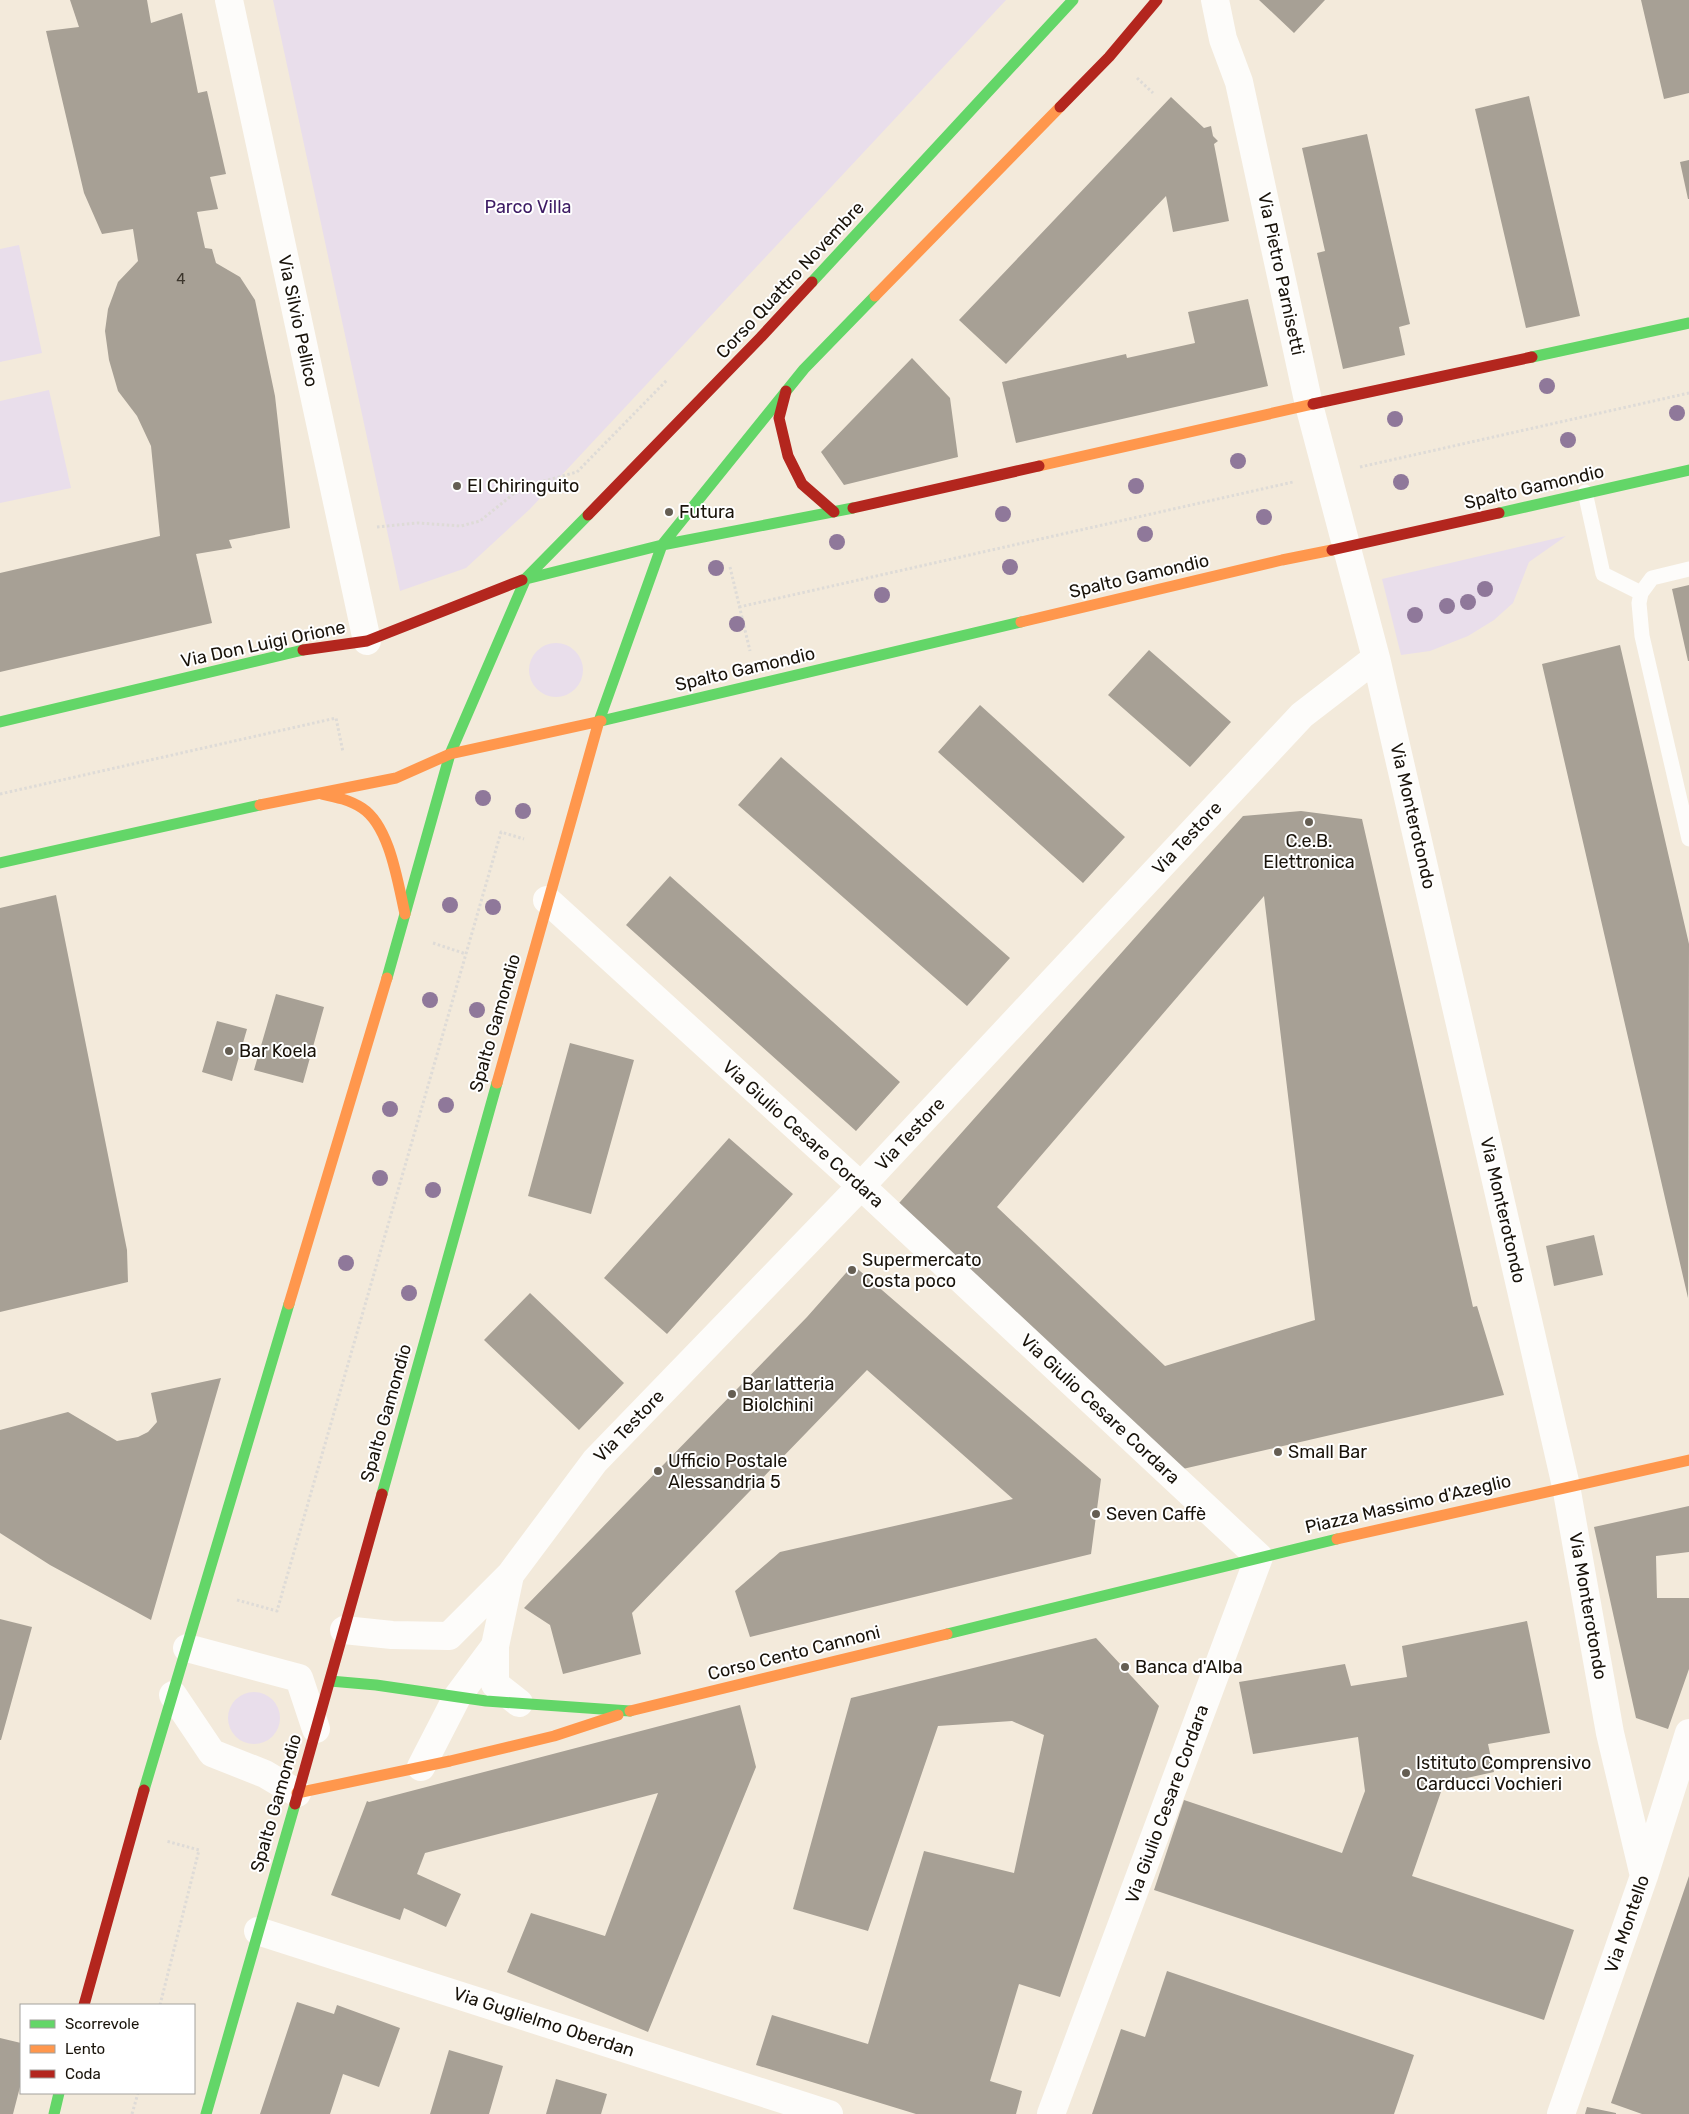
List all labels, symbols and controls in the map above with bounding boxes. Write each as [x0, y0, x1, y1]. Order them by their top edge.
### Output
street label: Via Pietro Parnisetti [1253, 191, 1309, 357]
park label: Parco Villa [485, 196, 571, 218]
street label: Corso Quattro Novembre [711, 197, 869, 363]
street label: Via Silvio Pellico [273, 253, 323, 389]
house number: 4 [176, 270, 186, 288]
street label: Spalto Gamondio [1462, 460, 1606, 514]
place label: El Chiringuito [467, 475, 579, 497]
marker: El Chiringuito [451, 480, 463, 492]
place label: Futura [679, 501, 735, 523]
marker: Futura [663, 506, 675, 518]
street label: Spalto Gamondio [1067, 549, 1211, 603]
street label: Via Don Luigi Orione [179, 616, 347, 672]
street label: Spalto Gamondio [673, 642, 817, 696]
street label: Via Monterotondo [1386, 741, 1440, 891]
street label: Via Testore [1148, 797, 1226, 879]
marker: C.e.B. Elettronica [1303, 816, 1315, 828]
place label: C.e.B. Elettronica [1263, 830, 1355, 873]
street label: Spalto Gamondio [465, 951, 525, 1095]
place label: Bar Koela [239, 1040, 317, 1062]
marker: Bar Koela [223, 1045, 235, 1057]
street label: Via Giulio Cesare Cordara [718, 1056, 888, 1212]
street label: Via Testore [871, 1093, 949, 1175]
street label: Via Monterotondo [1476, 1135, 1530, 1285]
place label: Supermercato Costa poco [862, 1249, 982, 1292]
marker: Supermercato Costa poco [846, 1264, 858, 1276]
street label: Via Giulio Cesare Cordara [1016, 1329, 1184, 1489]
street label: Spalto Gamondio [356, 1341, 416, 1485]
place label: Bar latteria Biolchini [742, 1373, 834, 1416]
street label: Via Testore [589, 1385, 669, 1467]
marker: Bar latteria Biolchini [726, 1388, 738, 1400]
place label: Small Bar [1288, 1441, 1367, 1463]
marker: Small Bar [1272, 1446, 1284, 1458]
place label: Ufficio Postale Alessandria 5 [668, 1450, 787, 1493]
marker: Ufficio Postale Alessandria 5 [652, 1465, 664, 1477]
street label: Piazza Massimo d'Azeglio [1303, 1470, 1513, 1538]
place label: Seven Caffè [1106, 1503, 1206, 1525]
marker: Seven Caffè [1090, 1508, 1102, 1520]
street label: Via Monterotondo [1564, 1531, 1612, 1681]
street label: Corso Cento Cannoni [705, 1621, 883, 1685]
place label: Banca d'Alba [1135, 1656, 1243, 1678]
marker: Banca d'Alba [1119, 1661, 1131, 1673]
street label: Via Giulio Cesare Cordara [1121, 1702, 1213, 1906]
street label: Spalto Gamondio [246, 1731, 306, 1875]
place label: Istituto Comprensivo Carducci Vochieri [1416, 1752, 1591, 1795]
marker: Istituto Comprensivo Carducci Vochieri [1400, 1767, 1412, 1779]
street label: Via Montello [1600, 1872, 1654, 1976]
street label: Via Guglielmo Oberdan [451, 1982, 637, 2062]
legend [20, 2004, 195, 2094]
text: Scorrevole [65, 2015, 139, 2033]
text: Lento [65, 2040, 105, 2058]
text: Coda [65, 2065, 101, 2083]

